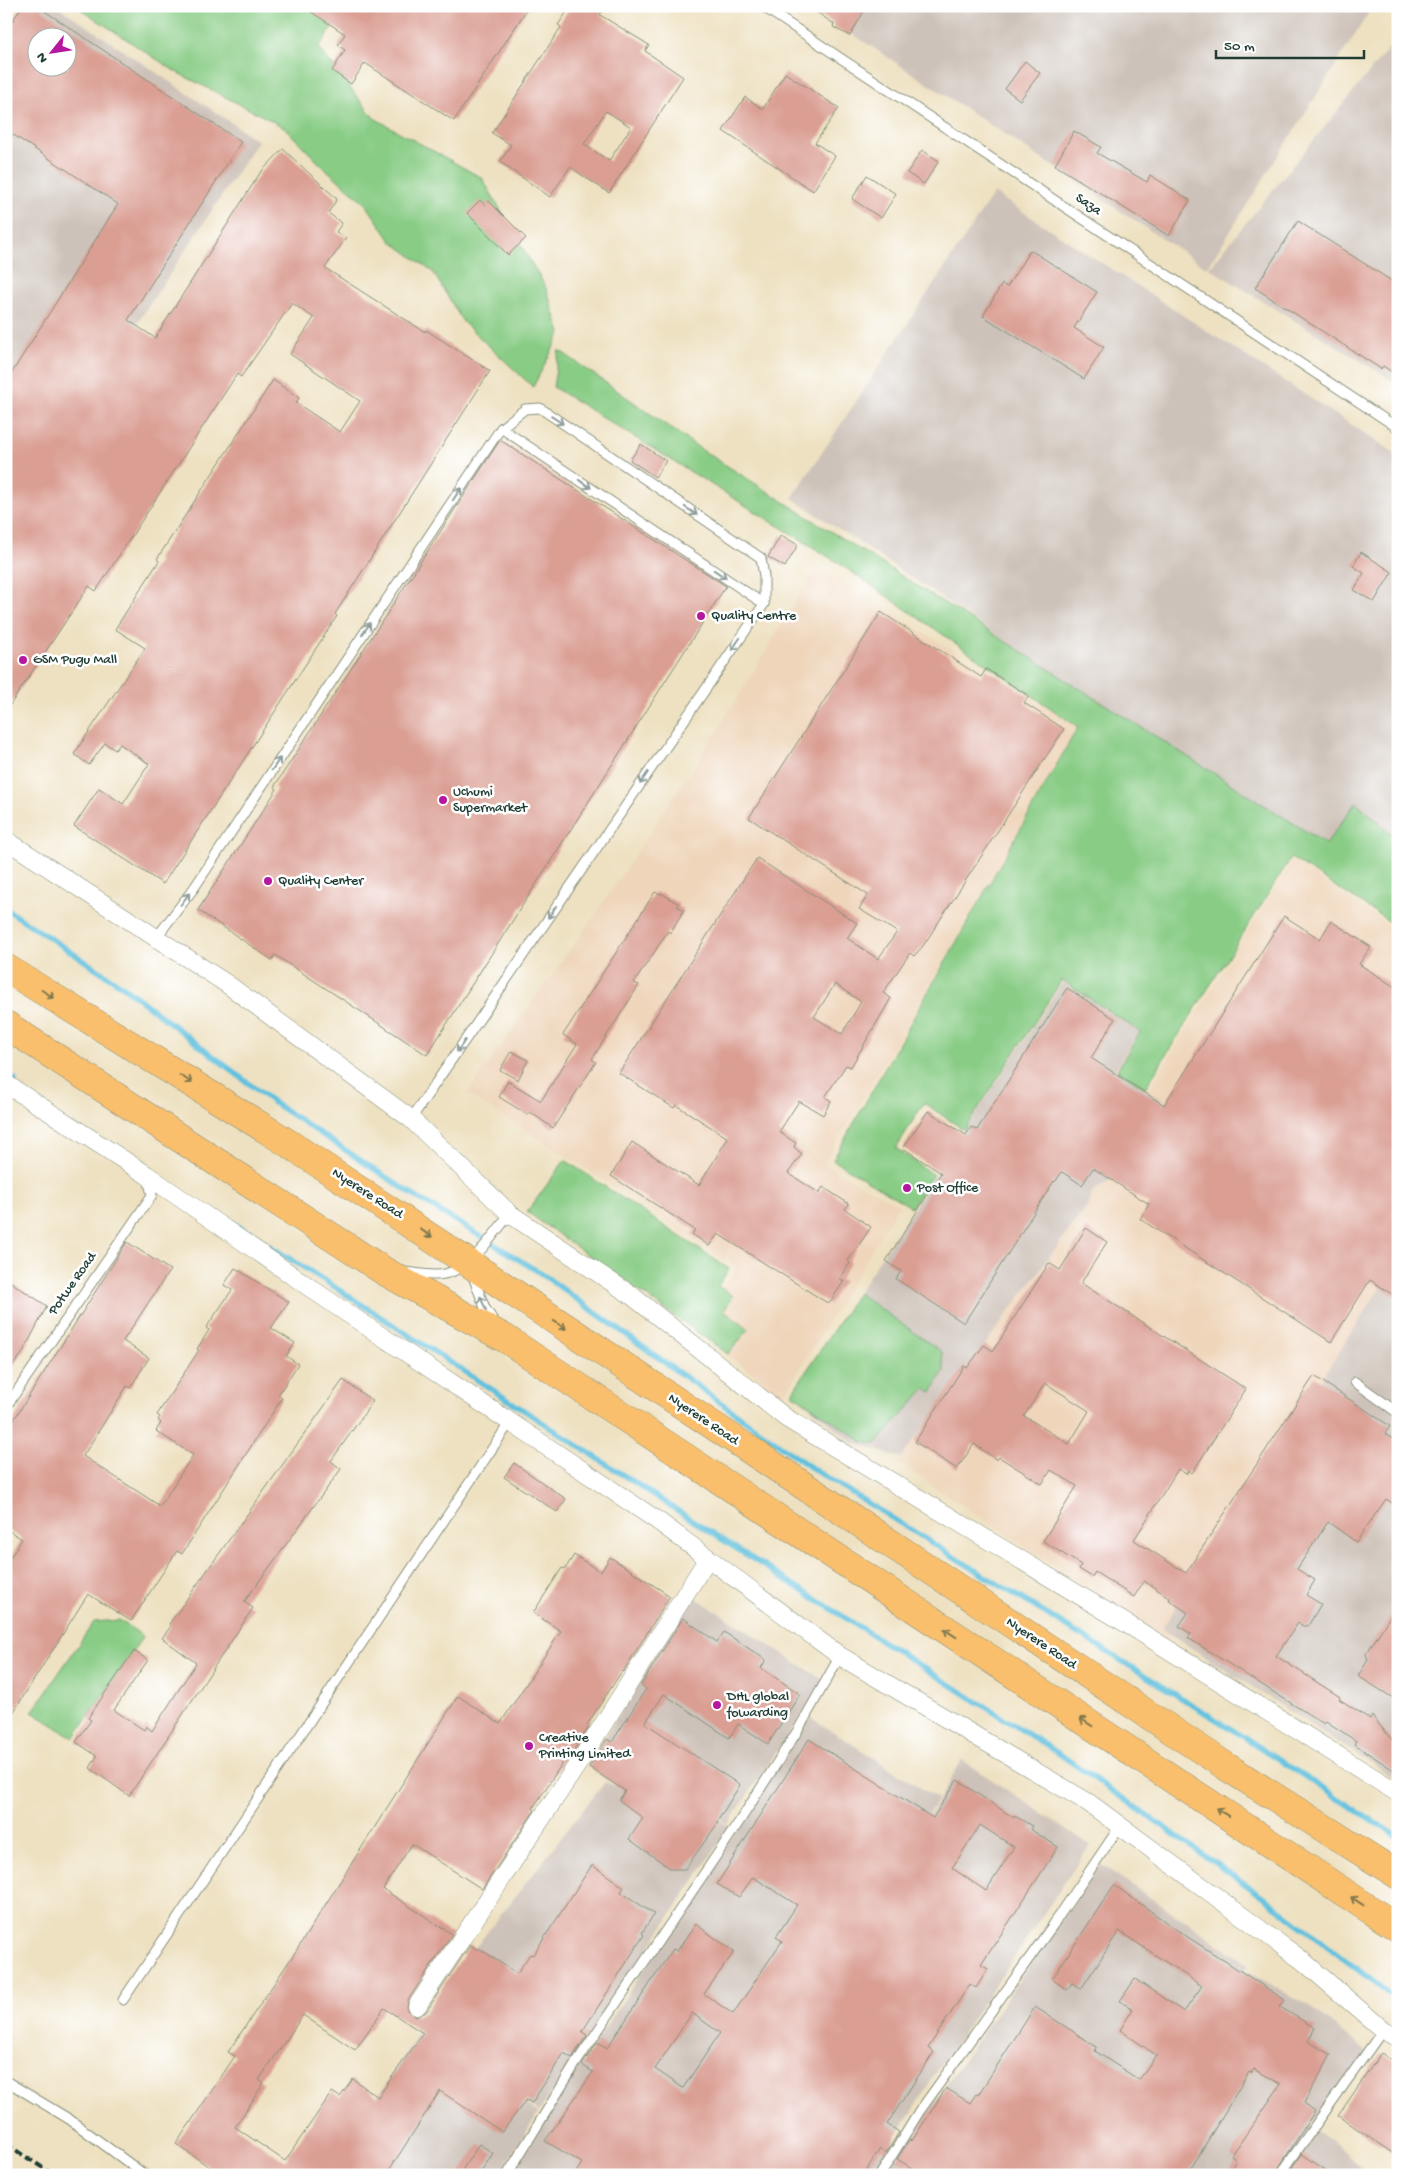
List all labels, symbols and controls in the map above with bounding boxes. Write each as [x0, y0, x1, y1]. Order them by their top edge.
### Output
north arrow [28, 28, 78, 78]
scale bar [1216, 28, 1364, 60]
text: 50 m [1224, 38, 1255, 56]
text: N [33, 49, 53, 65]
street label: Saza [1072, 190, 1105, 221]
one-way arrow [550, 415, 564, 425]
one-way arrow [578, 479, 592, 489]
one-way arrow [451, 487, 462, 501]
one-way arrow [684, 506, 698, 516]
one-way arrow [713, 569, 727, 580]
place label: Quality Centre [711, 608, 797, 625]
marker: Quality Centre [695, 610, 707, 622]
one-way arrow [361, 622, 372, 636]
one-way arrow [731, 637, 741, 651]
place label: GSM Pugu Mall [33, 652, 117, 669]
marker: GSM Pugu Mall [17, 654, 29, 666]
one-way arrow [272, 758, 282, 772]
one-way arrow [639, 771, 649, 785]
place label: Uchumi Supermarket [453, 784, 528, 817]
marker: Uchumi Supermarket [437, 794, 449, 806]
place label: Quality Center [278, 873, 364, 890]
marker: Quality Center [262, 875, 274, 887]
one-way arrow [180, 893, 191, 906]
one-way arrow [547, 905, 558, 919]
one-way arrow [40, 989, 54, 999]
one-way arrow [456, 1039, 466, 1053]
one-way arrow [178, 1075, 192, 1085]
street label: Nyerere Road [328, 1165, 407, 1224]
place label: Post Office [916, 1180, 979, 1197]
marker: Post Office [901, 1182, 913, 1194]
one-way arrow [418, 1228, 432, 1238]
street label: Potwe Road [45, 1248, 102, 1319]
one-way arrow [478, 1295, 488, 1310]
one-way arrow [552, 1320, 566, 1330]
street label: Nyerere Road [664, 1390, 743, 1451]
street label: Nyerere Road [1002, 1614, 1081, 1675]
one-way arrow [944, 1628, 958, 1638]
place label: DHL global fowarding [726, 1689, 789, 1722]
marker: DHL global fowarding [711, 1699, 723, 1711]
one-way arrow [1079, 1717, 1093, 1727]
place label: Creative Printing Limited [538, 1730, 632, 1763]
marker: Creative Printing Limited [523, 1740, 535, 1752]
one-way arrow [1215, 1807, 1229, 1817]
one-way arrow [1350, 1896, 1364, 1907]

